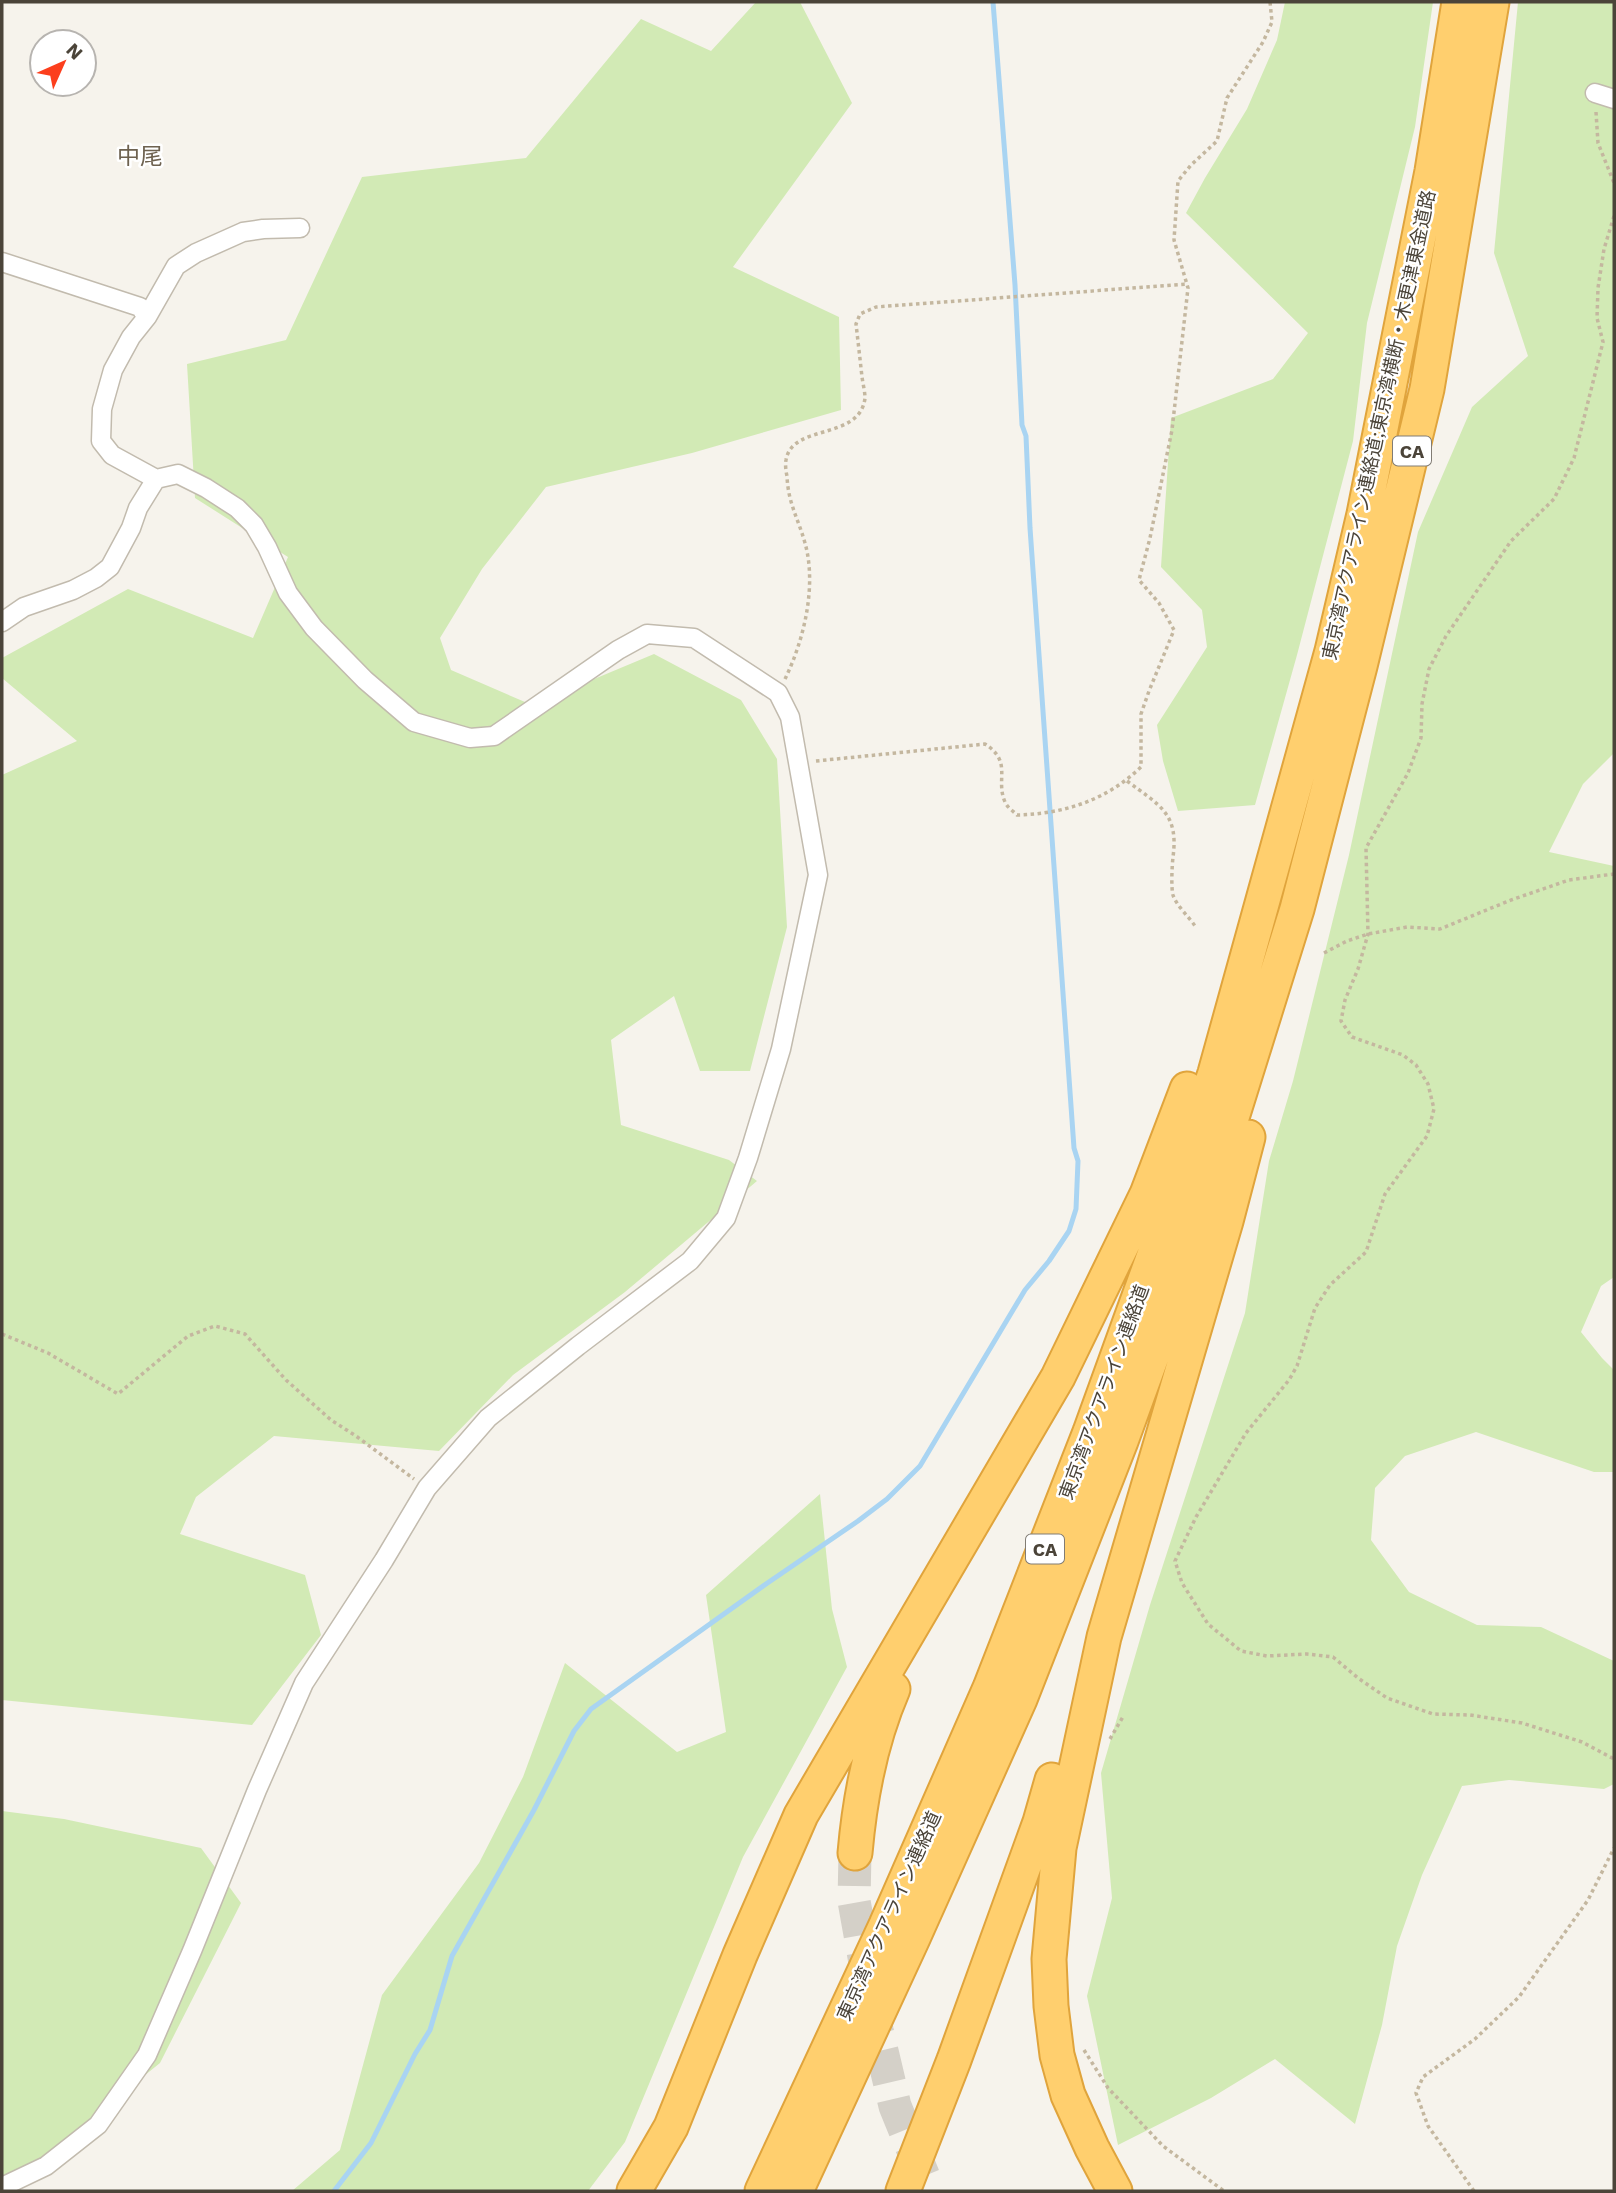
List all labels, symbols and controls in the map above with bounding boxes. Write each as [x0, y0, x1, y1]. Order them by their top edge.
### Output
north arrow [28, 28, 98, 98]
text: N [62, 38, 88, 64]
district label: 中尾 [117, 143, 163, 170]
street label: 東京湾アクアライン連絡道;東京湾横断・木更津東金道路 [1318, 188, 1440, 662]
road number: CA [1393, 436, 1431, 466]
street label: 東京湾アクアライン連絡道 [1054, 1281, 1154, 1503]
road number: CA [1026, 1534, 1064, 1564]
street label: 東京湾アクアライン連絡道 [832, 1808, 946, 2024]

